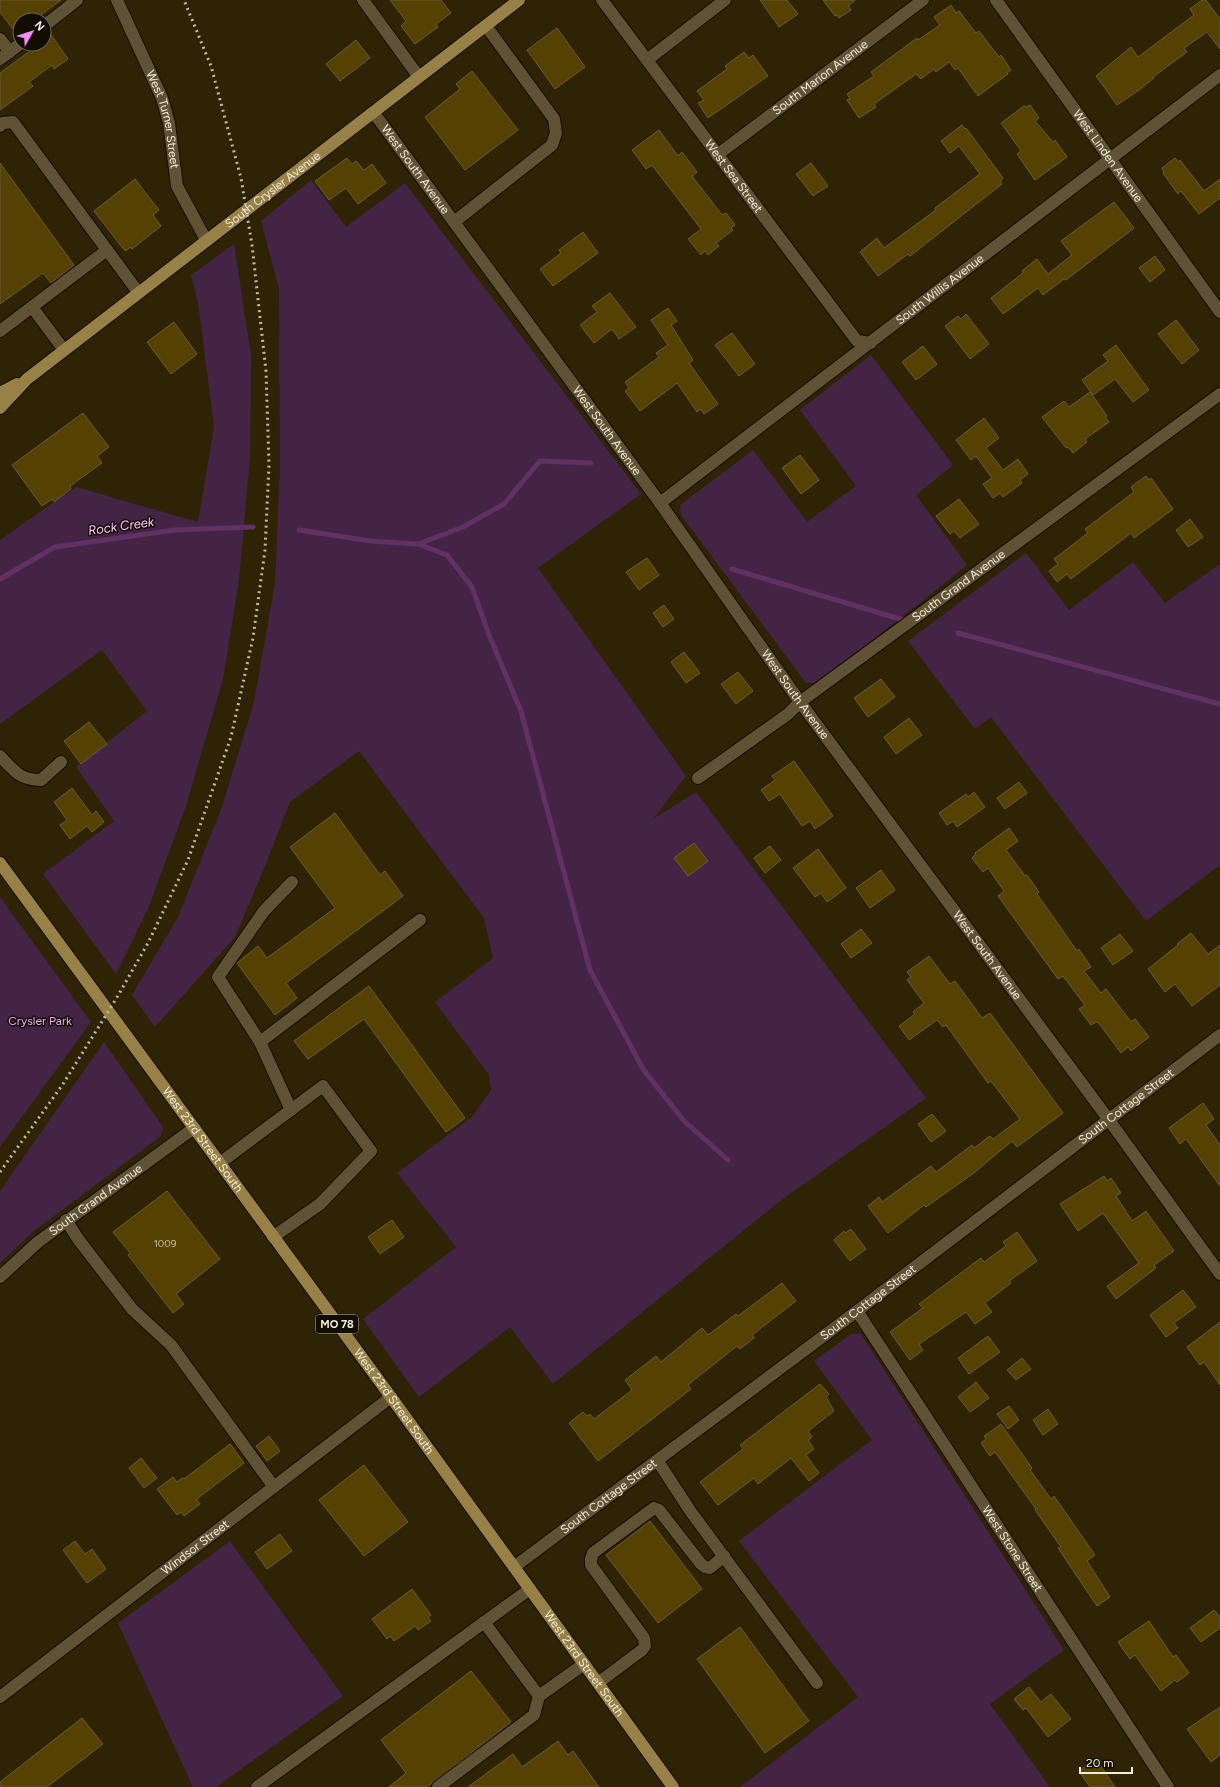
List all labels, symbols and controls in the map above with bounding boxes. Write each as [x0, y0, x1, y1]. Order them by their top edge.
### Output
north arrow [12, 12, 52, 52]
text: N [32, 19, 47, 33]
street label: South Marion Avenue [770, 37, 871, 118]
street label: West Turner Street [143, 68, 182, 170]
street label: West Linden Avenue [1070, 107, 1146, 205]
street label: West South Avenue [378, 122, 453, 217]
street label: West Sea Street [702, 137, 766, 216]
street label: South Crysler Avenue [222, 148, 324, 231]
street label: South Willis Avenue [893, 251, 987, 327]
street label: West South Avenue [570, 384, 644, 478]
water label: Rock Creek [87, 514, 156, 538]
street label: South Grand Avenue [909, 547, 1008, 624]
street label: West South Avenue [758, 647, 832, 742]
street label: West South Avenue [950, 908, 1025, 1003]
park label: Crysler Park [8, 1014, 72, 1028]
street label: South Cottage Street [1076, 1065, 1177, 1147]
street label: West 23rd Street South [159, 1084, 246, 1195]
street label: South Grand Avenue [46, 1161, 145, 1239]
house number: 1009 [154, 1237, 177, 1250]
street label: South Cottage Street [817, 1261, 919, 1343]
road number: MO 78 [316, 1315, 358, 1333]
street label: West 23rd Street South [351, 1346, 437, 1457]
street label: South Cottage Street [558, 1456, 660, 1537]
street label: West Stone Street [979, 1503, 1046, 1595]
street label: Windsor Street [159, 1517, 232, 1578]
street label: West 23rd Street South [541, 1608, 627, 1720]
scale bar [1080, 1749, 1132, 1775]
text: 20 m [1086, 1756, 1114, 1770]

